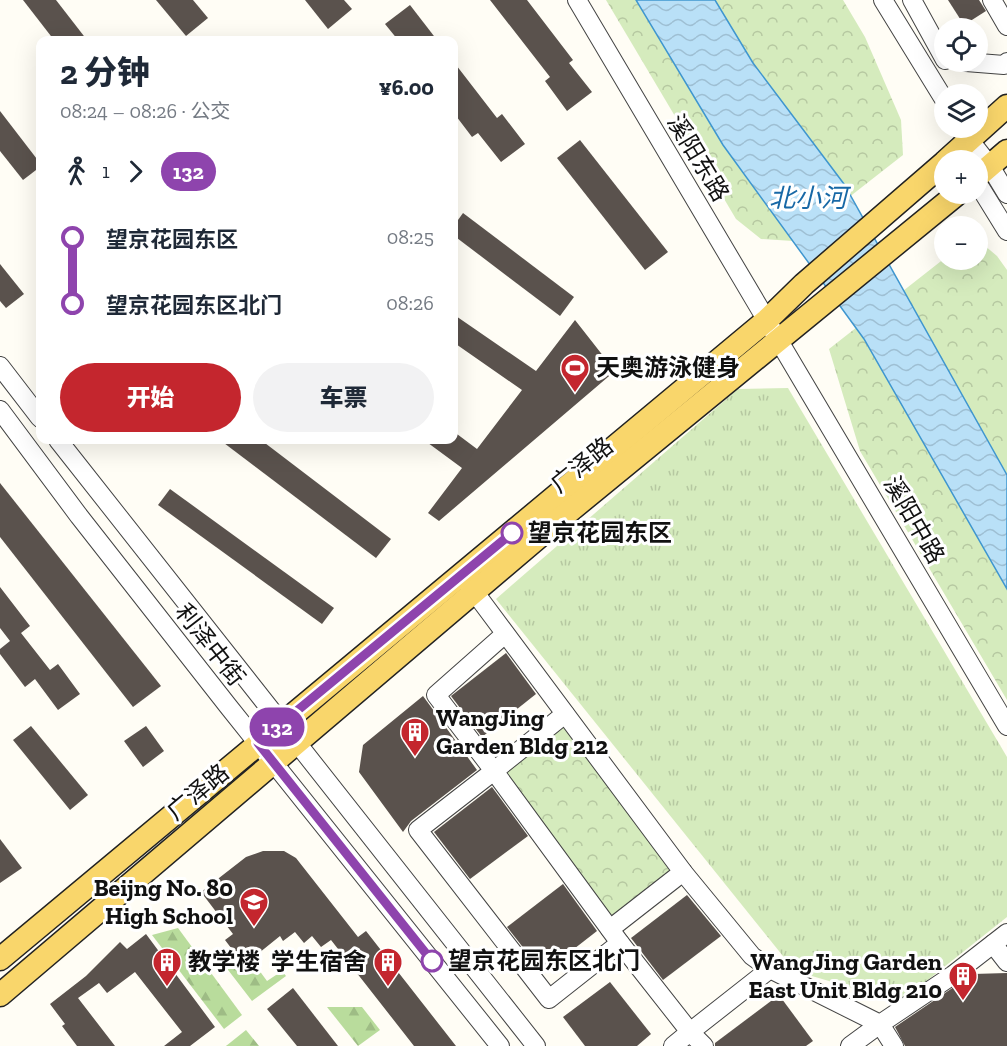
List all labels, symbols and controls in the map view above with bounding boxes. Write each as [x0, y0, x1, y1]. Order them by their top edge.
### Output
map controls [934, 18, 988, 270]
button: locate [934, 18, 988, 72]
text: 2 分钟 [60, 53, 150, 92]
text: ¥6.00 [379, 74, 434, 101]
button: layers [934, 84, 988, 138]
text: 08:24 – 08:26 · 公交 [60, 99, 231, 123]
street label: 溪阳东路 [661, 109, 736, 206]
button: + [934, 150, 988, 204]
icon: walk [60, 155, 93, 188]
icon: forward [119, 155, 152, 188]
text: 1 [102, 159, 110, 183]
text: 132 [173, 159, 204, 184]
water label: 北小河 [769, 182, 852, 214]
button: − [934, 216, 988, 270]
text: 08:25 [387, 225, 434, 249]
text: 望京花园东区 [106, 226, 238, 253]
text: 08:26 [386, 291, 434, 315]
text: 望京花园东区北门 [106, 292, 282, 319]
sports icon: 天奥游泳健身 [559, 352, 591, 394]
place label: 天奥游泳健身 [596, 353, 740, 382]
button: 开始 [60, 363, 241, 432]
button: 车票 [253, 363, 434, 432]
street label: 广泽路 [545, 431, 619, 499]
street label: 溪阳中路 [878, 471, 951, 569]
place label: 望京花园东区 [528, 518, 672, 547]
marker: 望京花园东区 [501, 522, 523, 544]
street label: 利泽中街 [169, 598, 251, 691]
place label: WangJing Garden Bldg 212 [436, 703, 608, 760]
line badge: 132 [242, 708, 312, 746]
text: 132 [262, 715, 292, 740]
building icon: WangJing Garden Bldg 212 [399, 716, 431, 758]
street label: 广泽路 [161, 757, 235, 826]
place label: Beijng No. 80 High School [94, 873, 233, 930]
school or university icon: Beijng No. 80 High School [238, 886, 270, 928]
building icon: 教学楼 [151, 946, 183, 988]
building icon: 学生宿舍 [372, 946, 404, 988]
place label: 望京花园东区北门 [448, 946, 640, 975]
place label: 教学楼 [188, 947, 260, 976]
place label: 学生宿舍 [271, 947, 367, 976]
place label: WangJing Garden East Unit Bldg 210 [749, 947, 942, 1004]
marker: 望京花园东区北门 [421, 950, 443, 972]
building icon: WangJing Garden East Unit Bldg 210 [947, 960, 979, 1002]

